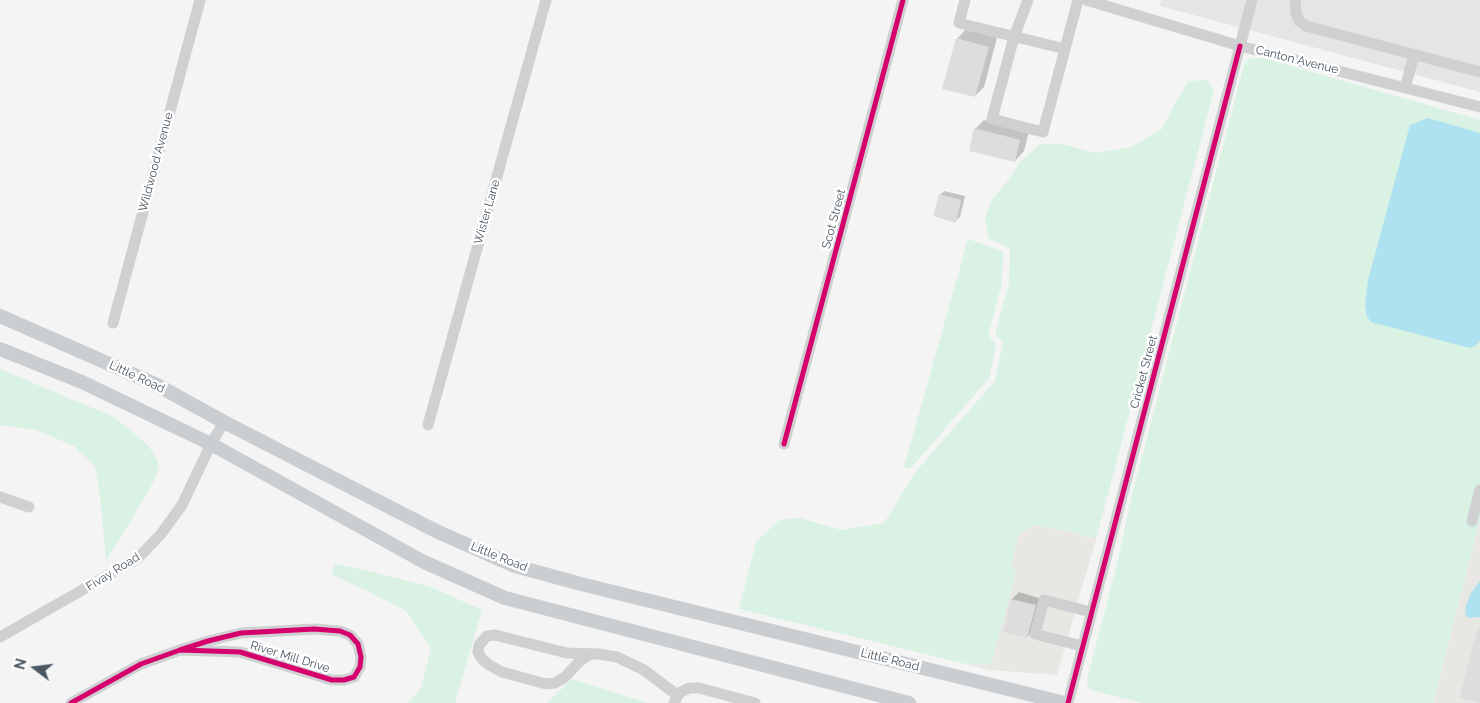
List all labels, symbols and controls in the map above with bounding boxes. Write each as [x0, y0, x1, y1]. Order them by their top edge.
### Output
street label: Canton Avenue [1254, 43, 1340, 77]
street label: Wildwood Avenue [136, 111, 176, 213]
street label: Wister Lane [471, 178, 503, 246]
street label: Scot Street [819, 188, 849, 250]
street label: Cricket Street [1127, 334, 1161, 410]
street label: Little Road [107, 358, 167, 396]
street label: Little Road [469, 539, 529, 575]
street label: Fivay Road [83, 550, 143, 594]
street label: River Mill Drive [249, 638, 331, 676]
north arrow [10, 643, 60, 693]
street label: Little Road [859, 646, 921, 674]
text: N [11, 657, 30, 671]

